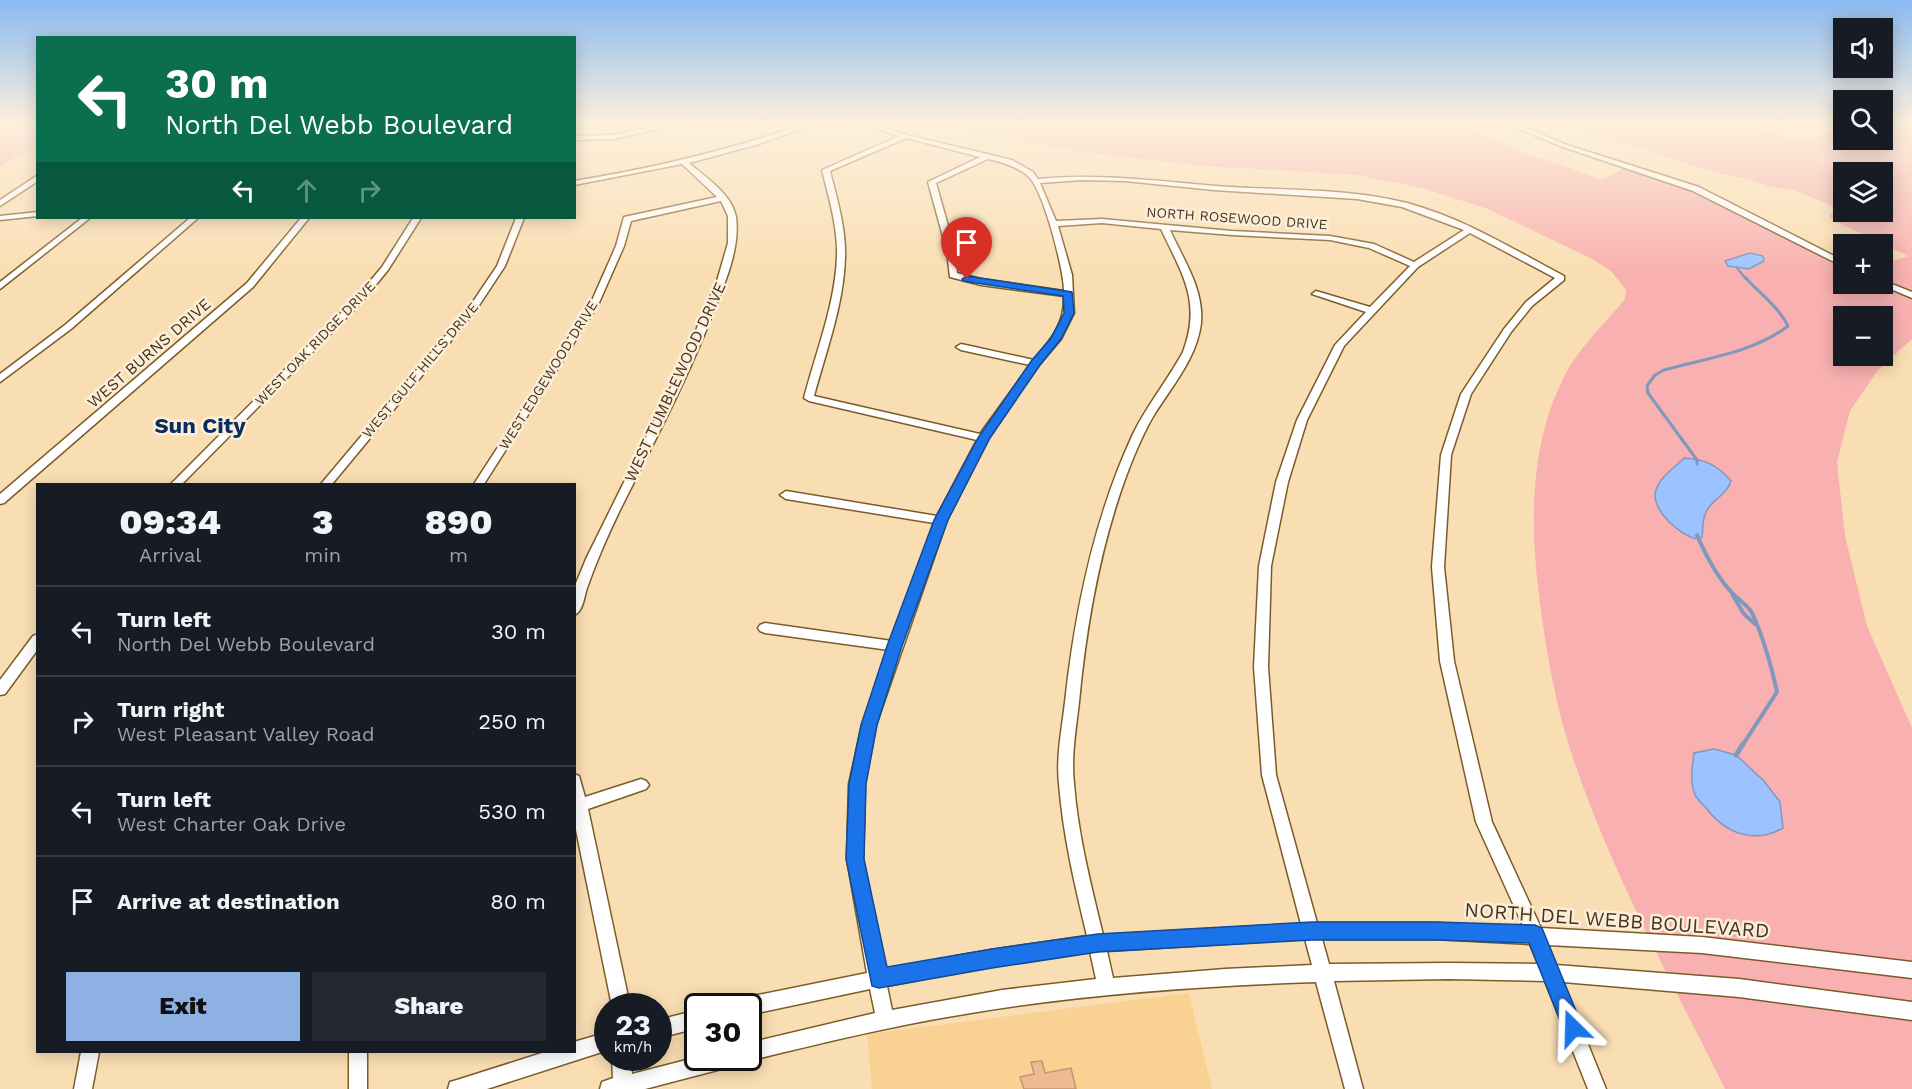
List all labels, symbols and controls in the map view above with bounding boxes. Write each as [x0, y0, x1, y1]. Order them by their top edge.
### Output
map controls [1833, 18, 1893, 366]
button: sound [1833, 18, 1893, 78]
text: 30 m [165, 59, 269, 108]
icon: left [66, 60, 144, 138]
button: search [1833, 90, 1893, 150]
text: North Del Webb Boulevard [165, 109, 513, 141]
button: layers [1833, 162, 1893, 222]
icon: left [227, 174, 260, 207]
icon: ahead [290, 174, 323, 207]
icon: right [353, 174, 386, 207]
street label: NORTH ROSEWOOD DRIVE [1146, 204, 1328, 232]
pin [941, 217, 992, 279]
icon: arrive [950, 226, 983, 259]
button: + [1833, 234, 1893, 294]
street label: WEST OAK RIDGE DRIVE [252, 278, 378, 408]
street label: WEST TUMBLEWOOD DRIVE [620, 279, 730, 485]
street label: WEST BURNS DRIVE [83, 294, 215, 412]
street label: WEST EDGEWOOD DRIVE [495, 298, 601, 452]
street label: WEST GULF HILLS DRIVE [359, 299, 481, 441]
button: − [1833, 306, 1893, 366]
district label: Sun City [154, 413, 246, 438]
text: 09:34 [119, 501, 221, 543]
text: 3 [312, 501, 333, 543]
text: 890 [424, 501, 493, 543]
text: Arrival [139, 543, 201, 567]
text: min [304, 543, 341, 567]
text: m [449, 543, 468, 567]
text: Turn left [117, 607, 211, 632]
icon: left [66, 615, 99, 648]
text: 30 m [491, 619, 546, 644]
text: North Del Webb Boulevard [117, 632, 375, 656]
text: Turn right [117, 697, 224, 722]
icon: right [66, 705, 99, 738]
text: 250 m [478, 709, 546, 734]
text: West Pleasant Valley Road [117, 722, 374, 746]
text: Turn left [117, 787, 211, 812]
icon: left [66, 795, 99, 828]
text: 530 m [478, 799, 546, 824]
text: West Charter Oak Drive [117, 812, 346, 836]
icon: arrive [66, 885, 99, 918]
text: Arrive at destination [117, 889, 340, 914]
text: 80 m [490, 889, 546, 914]
street label: NORTH DEL WEBB BOULEVARD [1464, 897, 1770, 943]
button: Exit [66, 972, 300, 1041]
button: Share [312, 972, 546, 1041]
speed limit sign: 30 [684, 993, 762, 1071]
position arrow [1541, 996, 1605, 1060]
text: 23 [615, 1007, 651, 1042]
text: km/h [614, 1038, 652, 1056]

